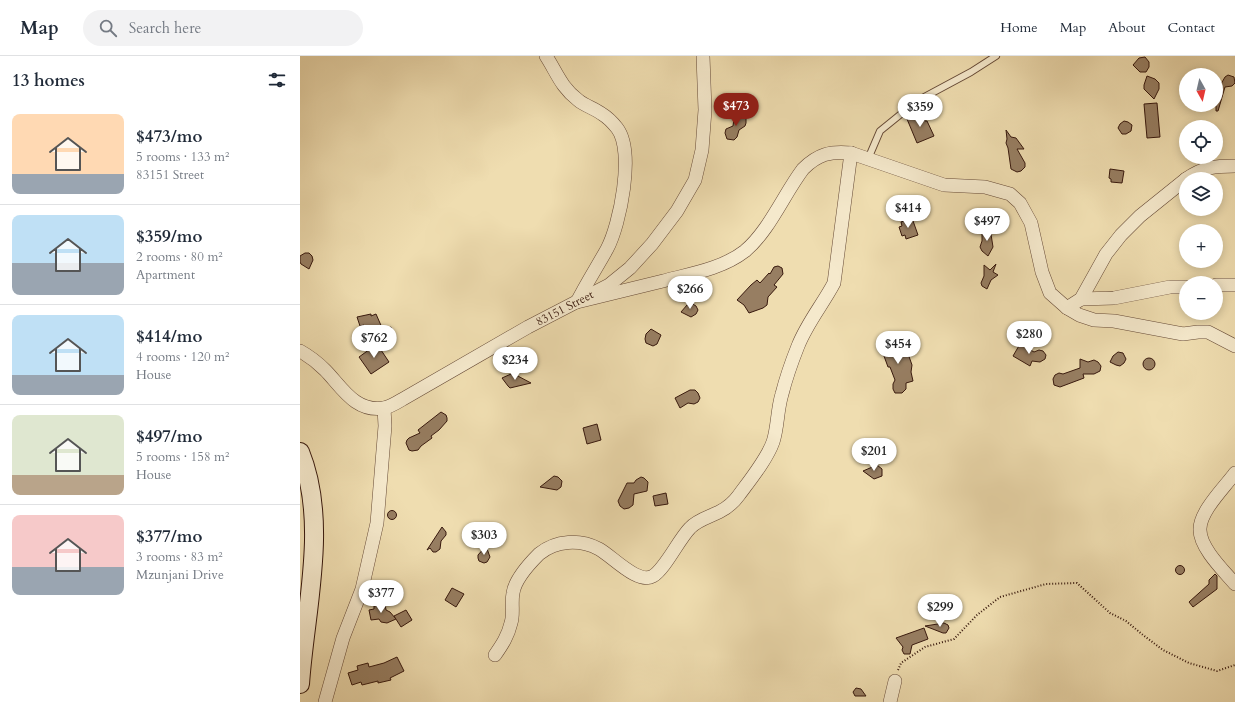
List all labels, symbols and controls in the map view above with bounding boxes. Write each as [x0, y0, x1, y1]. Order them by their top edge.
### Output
search box [83, 10, 363, 46]
text: Map [20, 15, 59, 41]
icon: search [97, 17, 119, 39]
text: Search here [129, 18, 201, 38]
text: Home [1000, 18, 1038, 37]
text: Map [1060, 18, 1086, 37]
text: About [1108, 18, 1145, 37]
text: Contact [1167, 18, 1215, 37]
north arrow [1179, 68, 1223, 112]
map controls [1179, 68, 1223, 320]
text: 13 homes [12, 69, 85, 92]
icon: filters [266, 69, 288, 91]
pin: $473 [712, 93, 760, 127]
pin: $359 [896, 94, 944, 128]
text: $473 [723, 97, 749, 115]
text: $359 [907, 98, 933, 116]
button: locate [1179, 120, 1223, 164]
text: $473/mo [136, 125, 202, 148]
icon: home [44, 130, 92, 178]
text: 5 rooms · 133 m² [136, 148, 229, 166]
text: 83151 Street [136, 166, 204, 184]
button: layers [1179, 172, 1223, 216]
pin: $414 [884, 195, 932, 229]
text: $414 [895, 199, 921, 217]
pin: $497 [963, 208, 1011, 242]
text: $497 [974, 212, 1000, 230]
button: + [1179, 224, 1223, 268]
text: $359/mo [136, 225, 202, 248]
icon: home [44, 231, 92, 279]
text: 2 rooms · 80 m² [136, 248, 223, 266]
text: Apartment [136, 266, 195, 284]
pin: $266 [666, 276, 714, 310]
button: − [1179, 276, 1223, 320]
text: $266 [677, 280, 703, 298]
street label: 83151 Street [533, 286, 596, 330]
pin: $280 [1005, 321, 1053, 355]
text: $414/mo [136, 325, 202, 348]
pin: $762 [350, 325, 398, 359]
text: $280 [1016, 325, 1042, 343]
text: $762 [361, 329, 387, 347]
icon: home [44, 331, 92, 379]
pin: $454 [874, 331, 922, 365]
text: $454 [885, 335, 911, 353]
pin: $234 [491, 347, 539, 381]
text: 4 rooms · 120 m² [136, 348, 229, 366]
text: $234 [502, 351, 528, 369]
text: House [136, 366, 171, 384]
text: $497/mo [136, 425, 202, 448]
icon: home [44, 431, 92, 479]
pin: $201 [850, 438, 898, 472]
text: $201 [861, 442, 887, 460]
text: 5 rooms · 158 m² [136, 448, 229, 466]
text: House [136, 466, 171, 484]
pin: $303 [460, 522, 508, 556]
text: $377/mo [136, 525, 202, 548]
text: $303 [471, 526, 497, 544]
icon: home [44, 531, 92, 579]
text: 3 rooms · 83 m² [136, 548, 223, 566]
text: Mzunjani Drive [136, 566, 224, 584]
pin: $377 [357, 580, 405, 614]
text: $377 [368, 584, 394, 602]
pin: $299 [916, 594, 964, 628]
text: $299 [927, 598, 953, 616]

